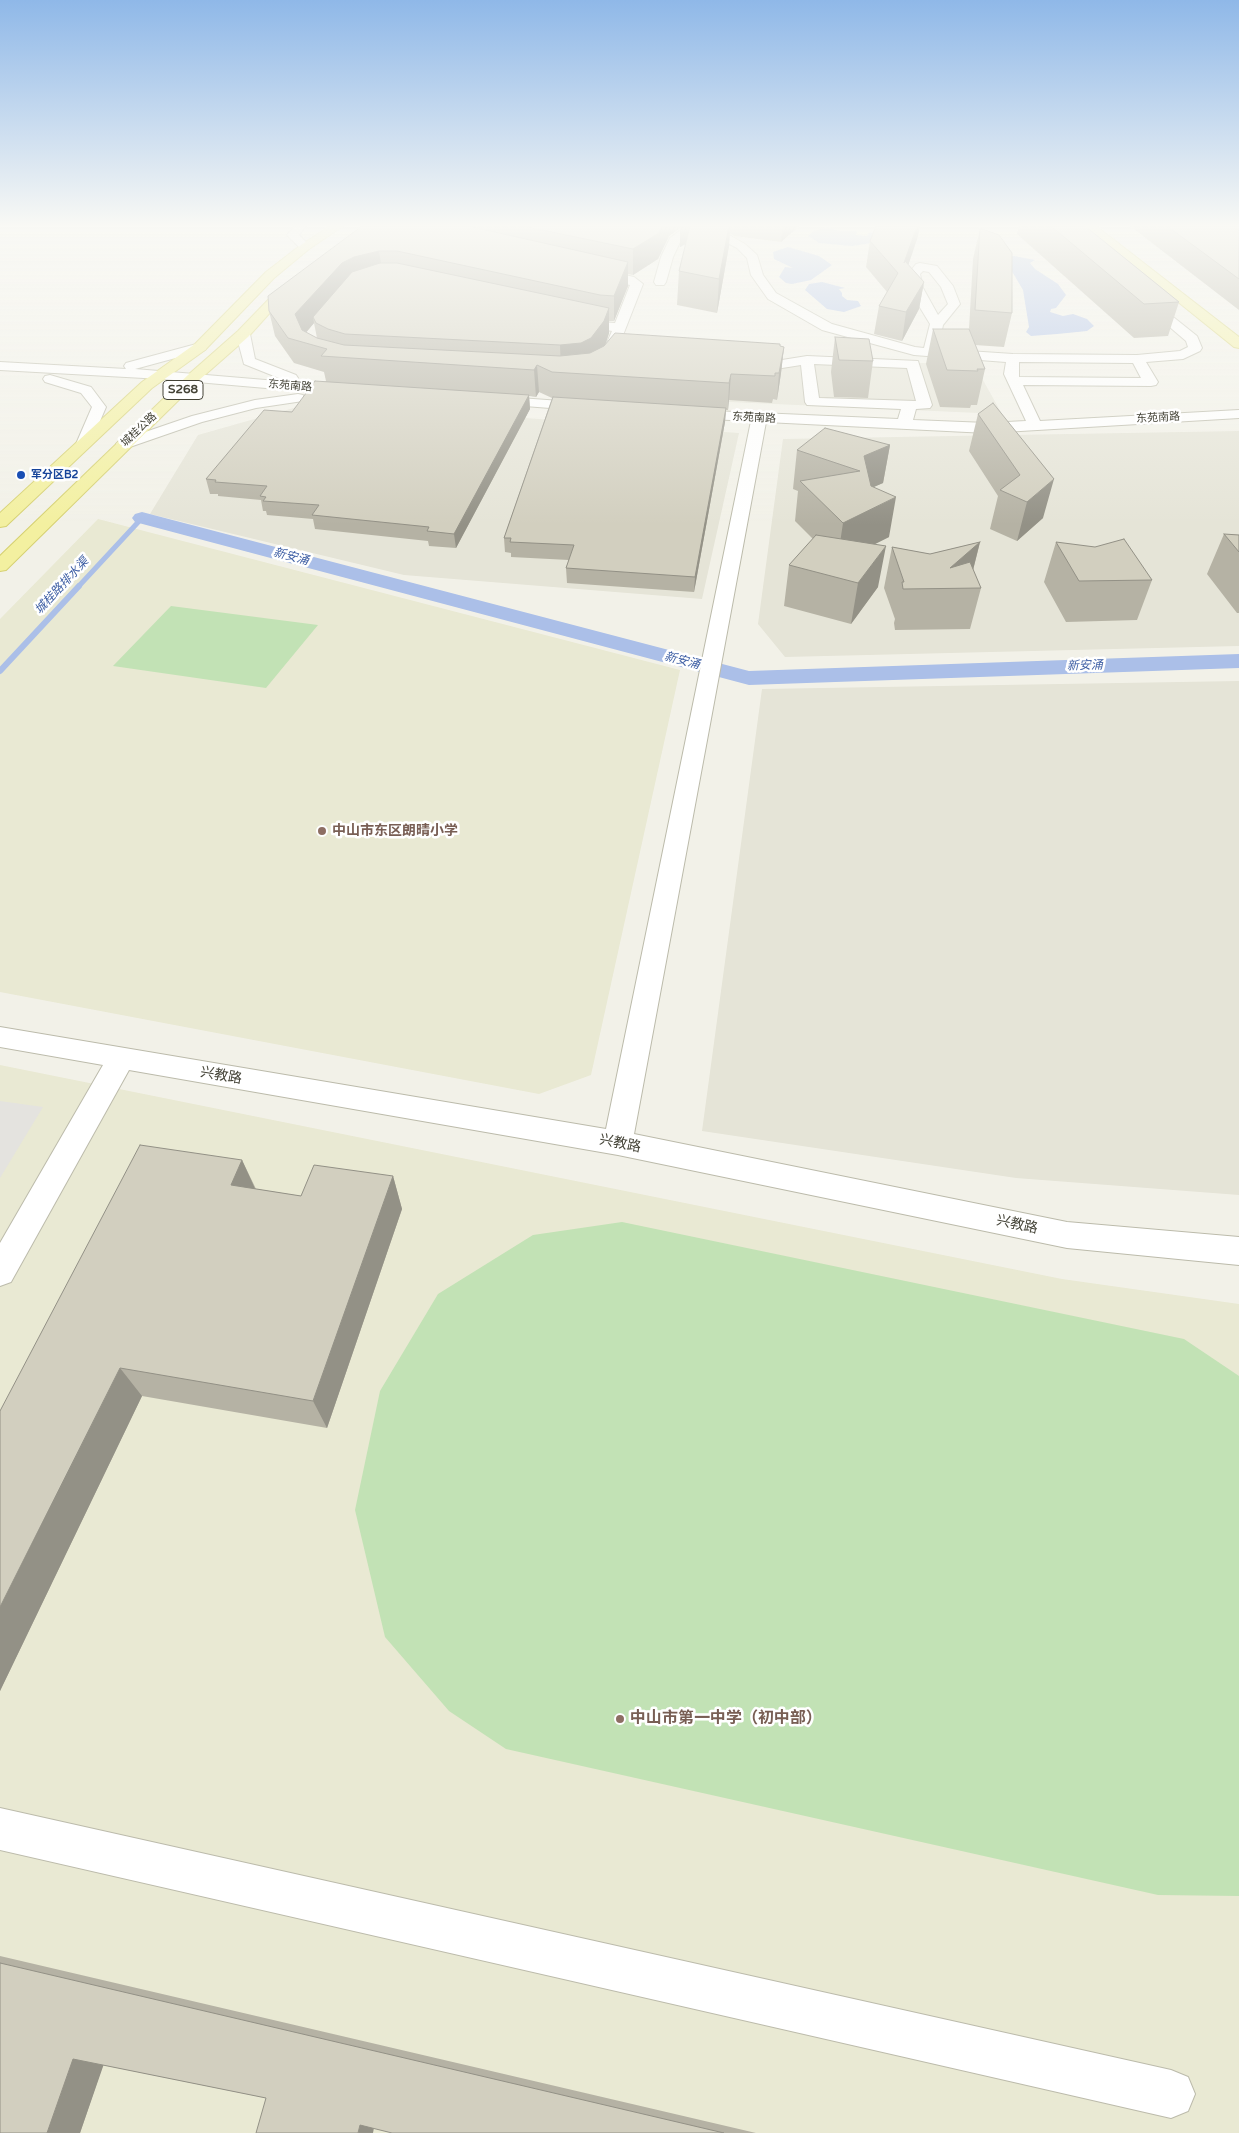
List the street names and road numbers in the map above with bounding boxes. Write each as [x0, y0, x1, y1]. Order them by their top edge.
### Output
street label: 东苑南路 [268, 378, 312, 394]
road number: S268 [163, 380, 203, 400]
street label: 城桂公路 [118, 410, 160, 450]
street label: 东苑南路 [732, 410, 776, 426]
street label: 东苑南路 [1136, 410, 1180, 426]
street label: 兴教路 [199, 1064, 243, 1088]
street label: 兴教路 [598, 1132, 642, 1156]
street label: 兴教路 [995, 1212, 1039, 1238]

